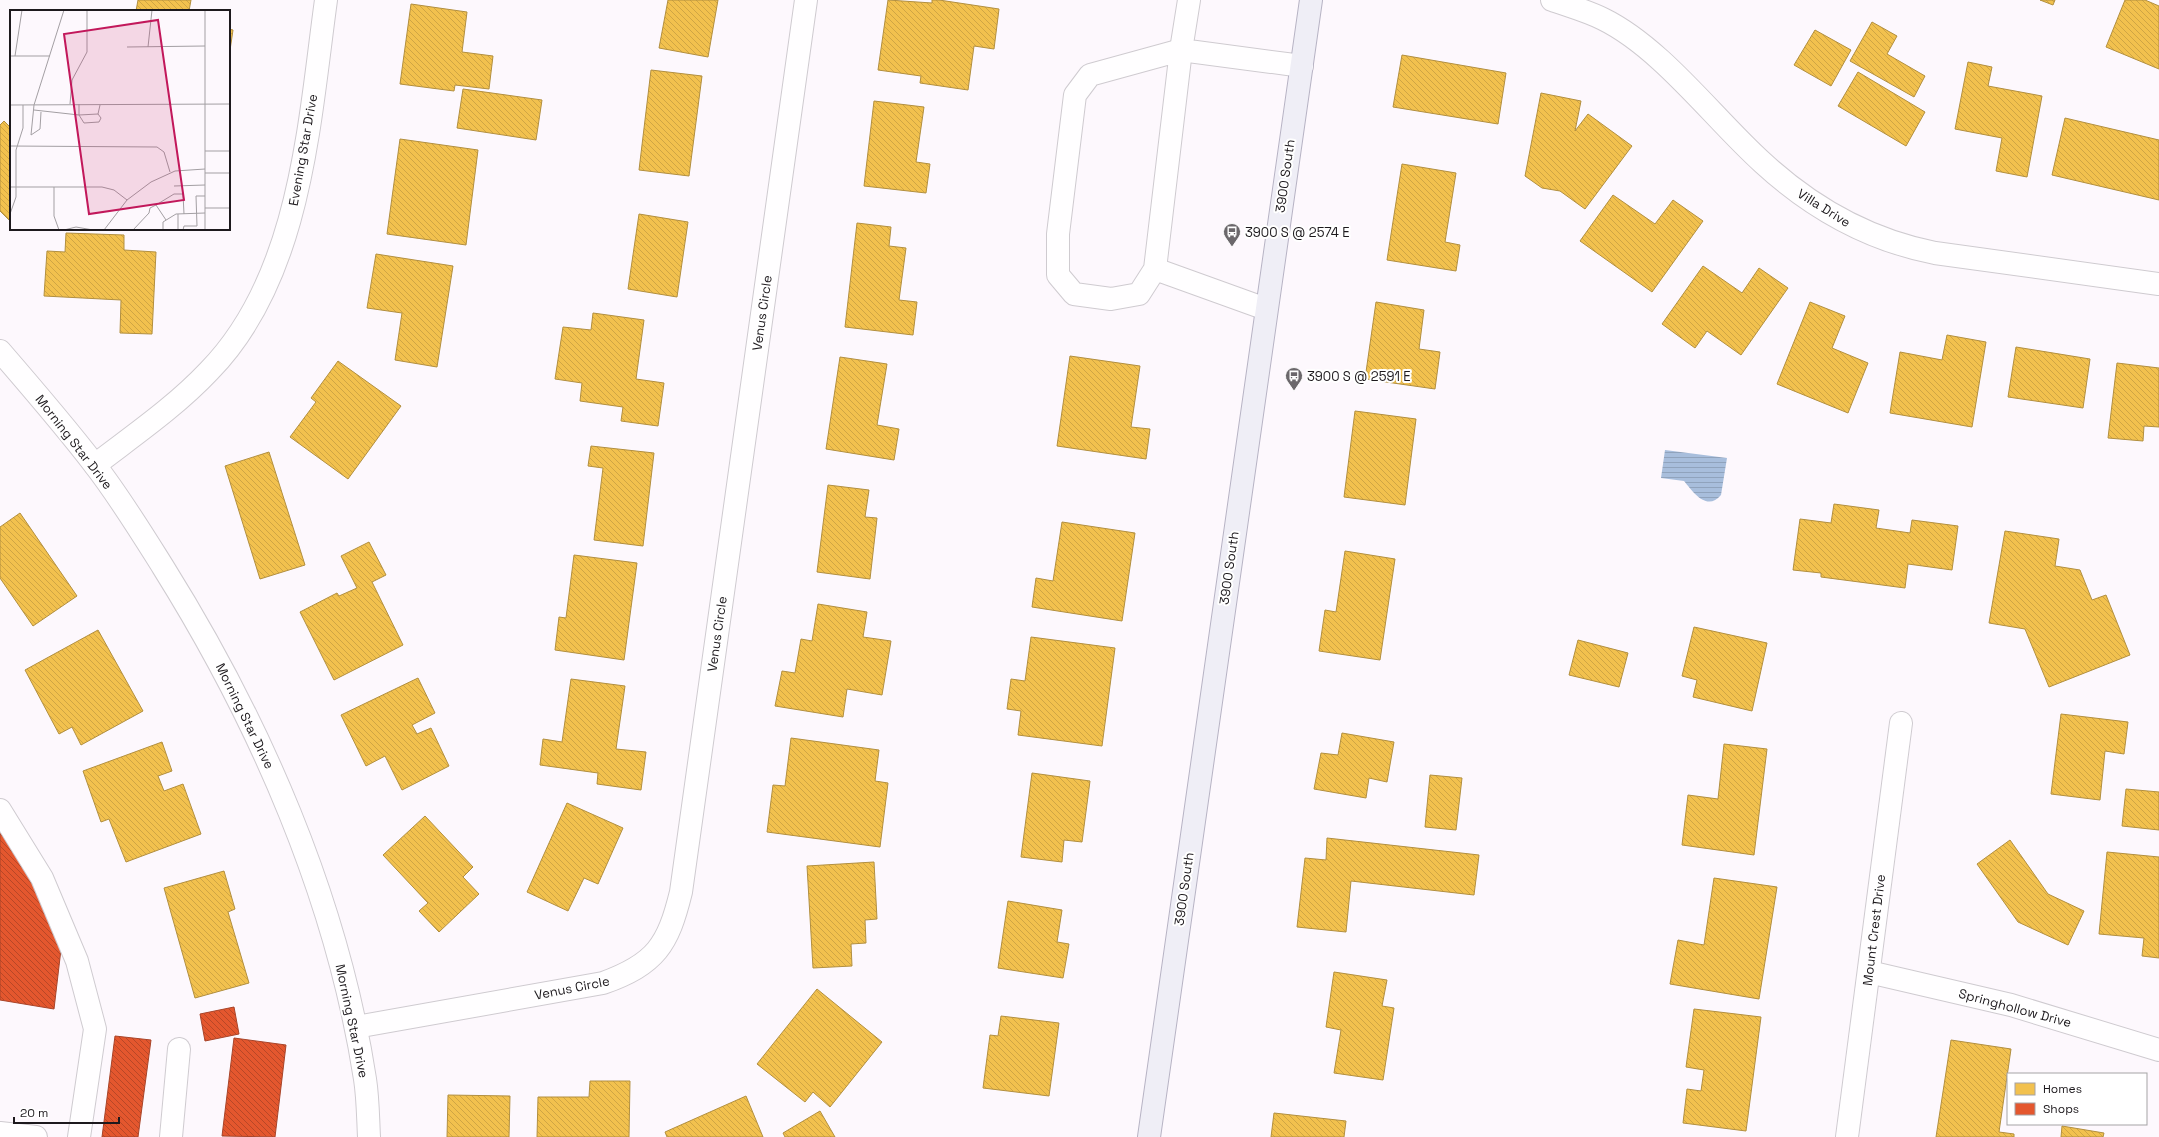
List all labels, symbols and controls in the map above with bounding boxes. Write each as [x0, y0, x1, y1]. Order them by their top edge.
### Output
inset map [10, 10, 230, 230]
street label: Evening Star Drive [285, 93, 321, 207]
street label: 3900 South [1271, 138, 1299, 214]
street label: Villa Drive [1794, 185, 1854, 231]
bus stop icon: 3900 S @ 2574 E [1222, 222, 1242, 247]
place label: 3900 S @ 2574 E [1245, 224, 1350, 241]
street label: Venus Circle [748, 274, 776, 352]
bus stop icon: 3900 S @ 2591 E [1284, 366, 1304, 391]
place label: 3900 S @ 2591 E [1307, 368, 1410, 385]
street label: Morning Star Drive [32, 391, 116, 493]
street label: 3900 South [1215, 530, 1243, 606]
street label: Venus Circle [703, 595, 731, 673]
street label: Morning Star Drive [212, 660, 278, 772]
street label: 3900 South [1170, 851, 1198, 927]
street label: Mount Crest Drive [1859, 873, 1889, 987]
street label: Morning Star Drive [332, 963, 372, 1079]
street label: Venus Circle [533, 972, 611, 1004]
street label: Springhollow Drive [1957, 985, 2073, 1031]
legend [2007, 1073, 2147, 1125]
text: Homes [2043, 1081, 2082, 1097]
scale bar [14, 1099, 119, 1125]
text: Shops [2043, 1101, 2079, 1117]
text: 20 m [20, 1105, 48, 1121]

